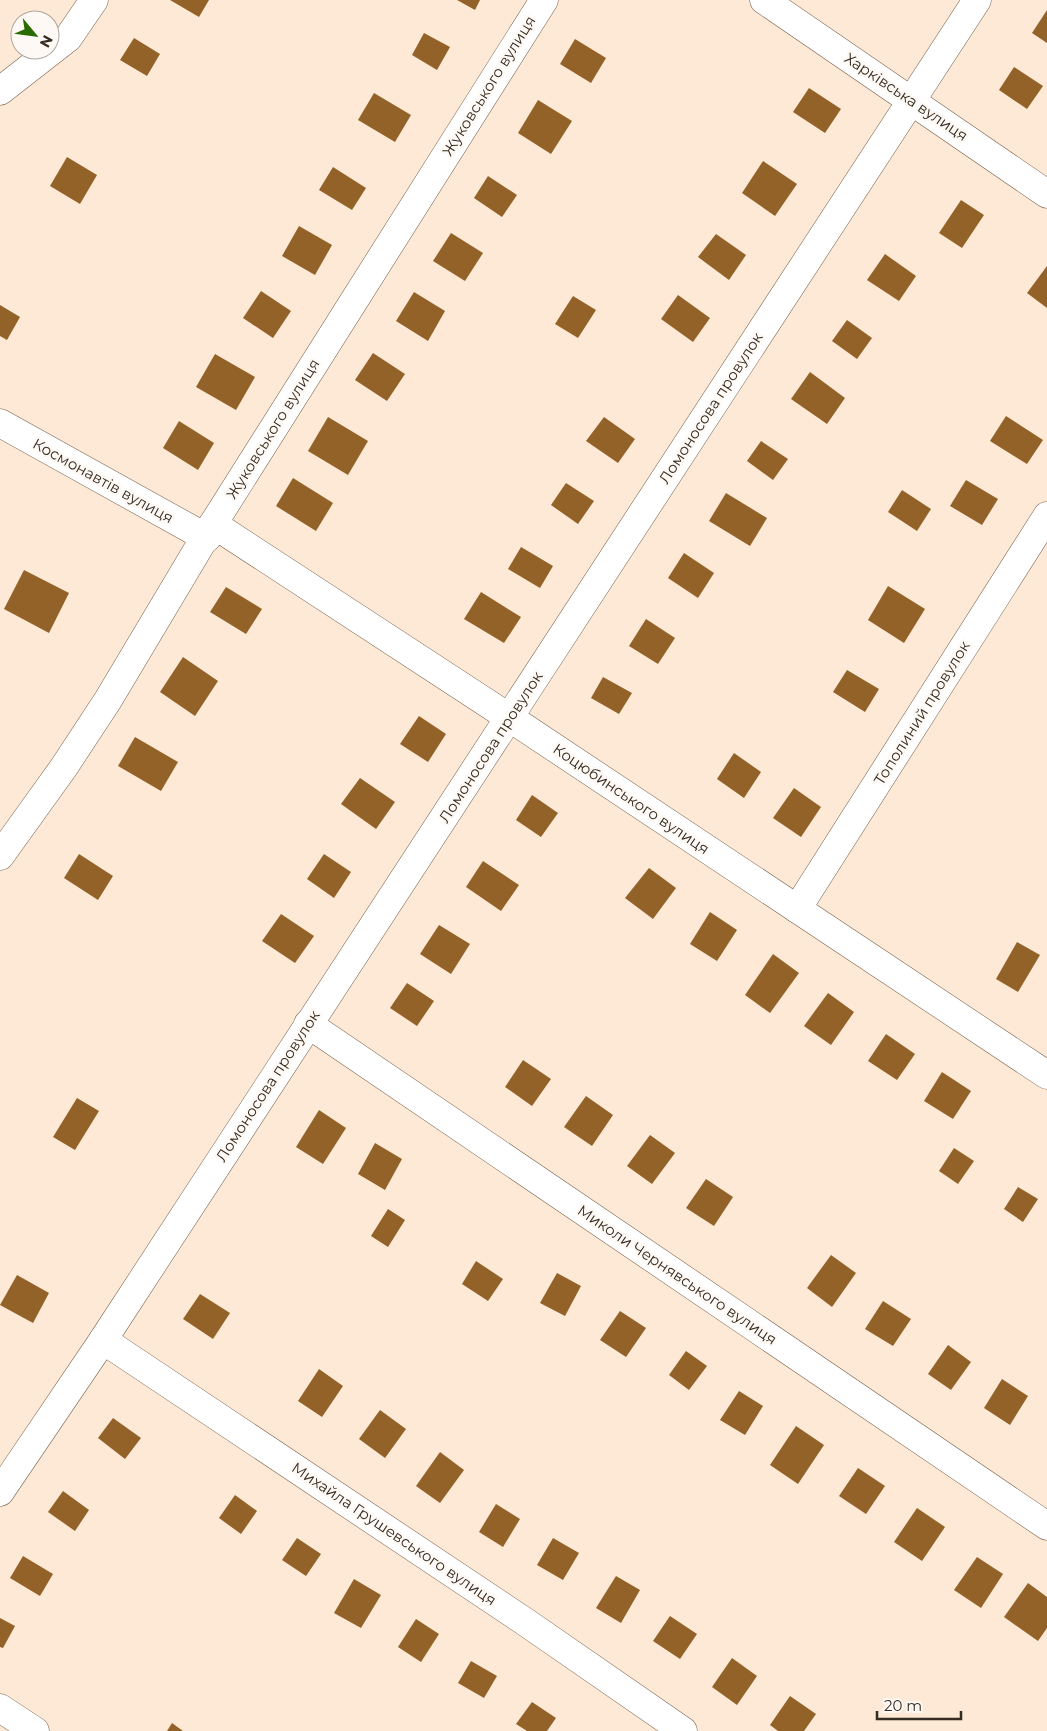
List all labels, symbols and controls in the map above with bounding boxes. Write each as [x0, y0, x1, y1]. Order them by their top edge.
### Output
north arrow [10, 10, 60, 60]
street label: Жуковського вулиця [438, 12, 539, 159]
text: N [36, 32, 57, 51]
street label: Харківська вулиця [841, 48, 972, 145]
street label: Ломоносова провулок [654, 328, 767, 487]
street label: Жуковського вулиця [222, 355, 323, 502]
street label: Космонавтів вулиця [30, 434, 177, 527]
street label: Тополиний провулок [869, 637, 974, 788]
street label: Ломоносова провулок [434, 667, 547, 826]
street label: Коцюбинського вулиця [549, 739, 713, 858]
street label: Ломоносова провулок [211, 1006, 324, 1165]
street label: Миколи Чернявського вулиця [574, 1201, 781, 1349]
street label: Михайла Грушевського вулиця [288, 1458, 500, 1609]
scale bar [877, 1688, 961, 1720]
text: 20 m [884, 1696, 922, 1715]

